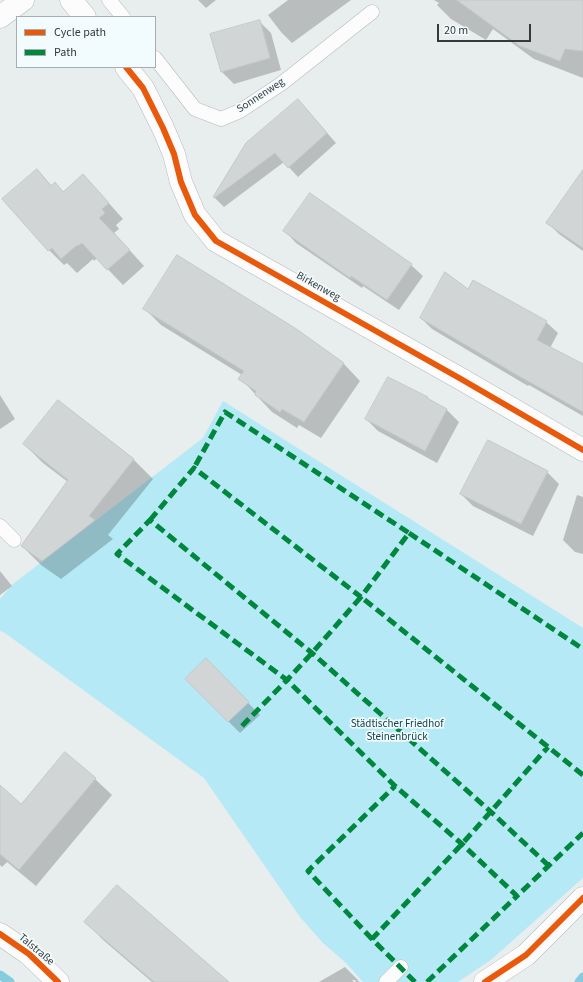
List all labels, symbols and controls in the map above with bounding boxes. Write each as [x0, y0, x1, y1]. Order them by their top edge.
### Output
legend [16, 16, 156, 68]
scale bar [439, 16, 533, 42]
text: 20 m [444, 22, 468, 39]
text: Cycle path [54, 24, 106, 41]
text: Path [54, 44, 77, 61]
street label: Sonnenweg [235, 76, 287, 116]
street label: Birkenweg [294, 269, 342, 305]
park label: Städtischer Friedhof Steinenbrück [351, 718, 443, 744]
street label: Talstraße [16, 931, 56, 969]

